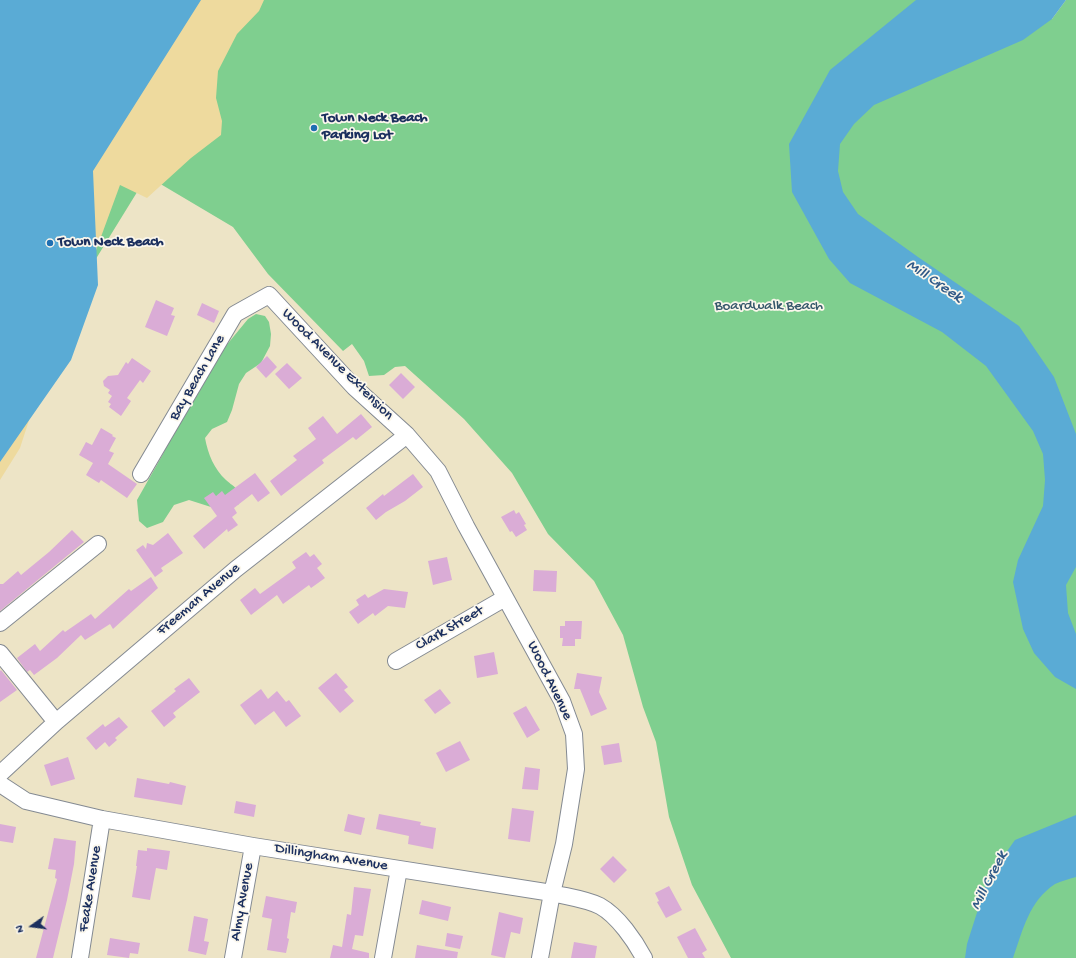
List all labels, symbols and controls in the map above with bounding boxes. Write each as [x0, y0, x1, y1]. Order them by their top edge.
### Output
place label: Town Neck Beach Parking Lot [322, 110, 428, 145]
marker: Town Neck Beach Parking Lot [309, 123, 319, 133]
place label: Town Neck Beach [58, 234, 164, 252]
marker: Town Neck Beach [45, 238, 55, 248]
water label: Mill Creek [902, 256, 966, 308]
park label: Boardwalk Beach [715, 298, 823, 316]
street label: Wood Avenue Extension [277, 305, 397, 425]
street label: Bay Beach Lane [166, 332, 230, 424]
street label: Freeman Avenue [154, 560, 244, 640]
street label: Clark Street [413, 602, 487, 656]
street label: Wood Avenue [522, 639, 576, 723]
street label: Dillingham Avenue [273, 840, 389, 876]
street label: Feake Avenue [75, 845, 107, 933]
water label: Mill Creek [967, 848, 1013, 914]
street label: Almy Avenue [227, 862, 259, 942]
north arrow [12, 906, 52, 946]
text: N [14, 924, 27, 934]

